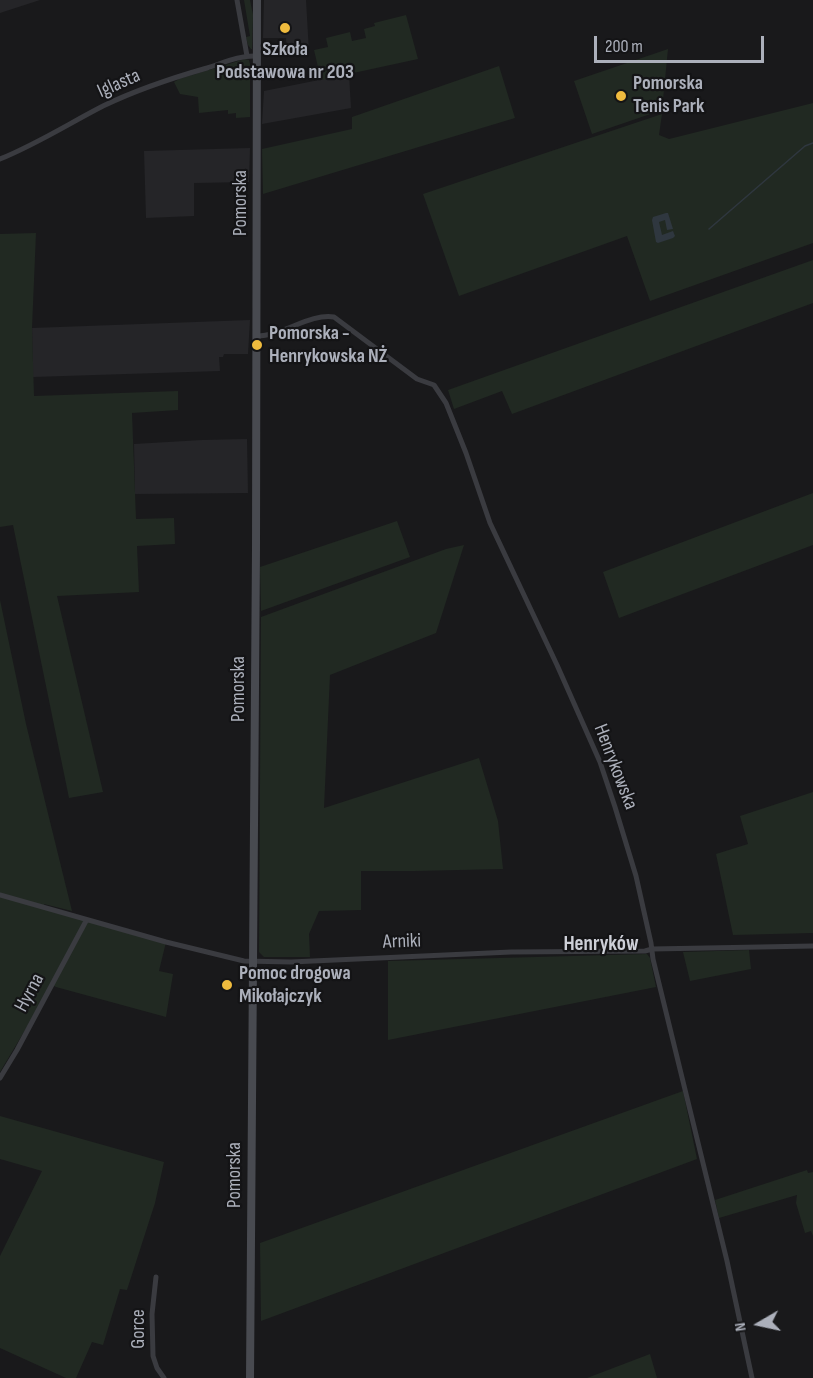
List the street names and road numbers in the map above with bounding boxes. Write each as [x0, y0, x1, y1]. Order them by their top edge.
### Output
street label: Iglasta [94, 64, 144, 104]
street label: Pomorska [229, 170, 253, 236]
street label: Pomorska [227, 656, 251, 722]
street label: Henrykowska [588, 721, 642, 813]
street label: Arniki [382, 929, 422, 955]
street label: Hyrna [10, 970, 50, 1016]
street label: Pomorska [223, 1142, 247, 1208]
street label: Gorce [127, 1309, 151, 1349]

